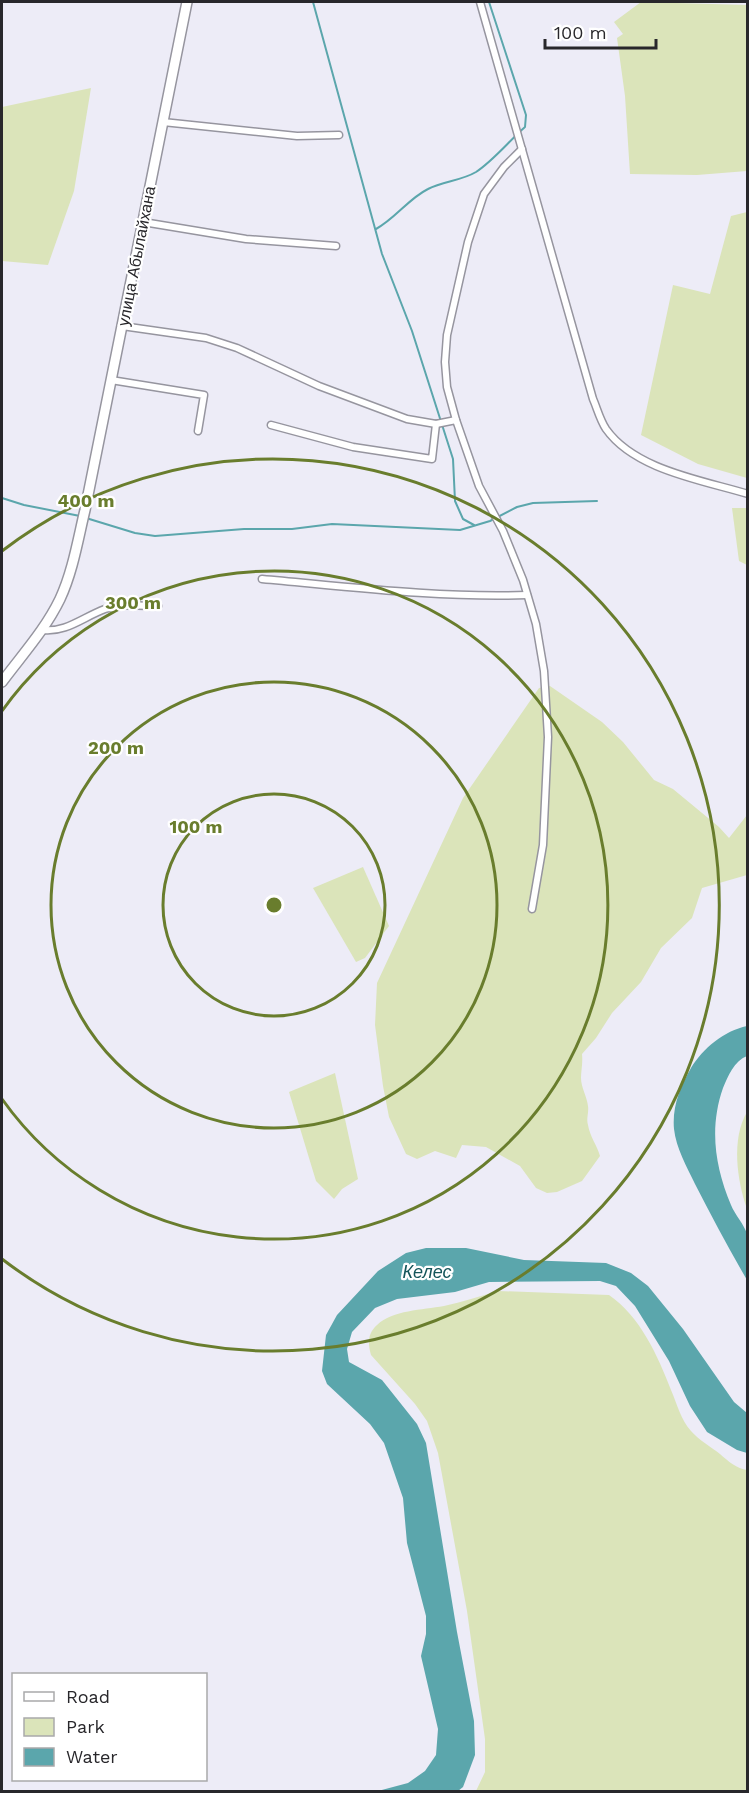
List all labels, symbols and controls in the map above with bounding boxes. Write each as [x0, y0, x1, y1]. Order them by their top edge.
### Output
scale bar [545, 12, 656, 50]
text: 100 m [554, 22, 607, 43]
street label: улица Абылайхана [114, 184, 159, 328]
text: 400 m [58, 490, 114, 511]
text: 300 m [105, 592, 161, 613]
text: 200 m [88, 737, 144, 758]
text: 100 m [169, 816, 223, 837]
centre of rings [264, 895, 284, 915]
water label: Келес [403, 1261, 451, 1282]
legend [12, 1673, 207, 1781]
text: Road [66, 1686, 110, 1707]
text: Park [66, 1716, 105, 1737]
text: Water [66, 1746, 118, 1767]

